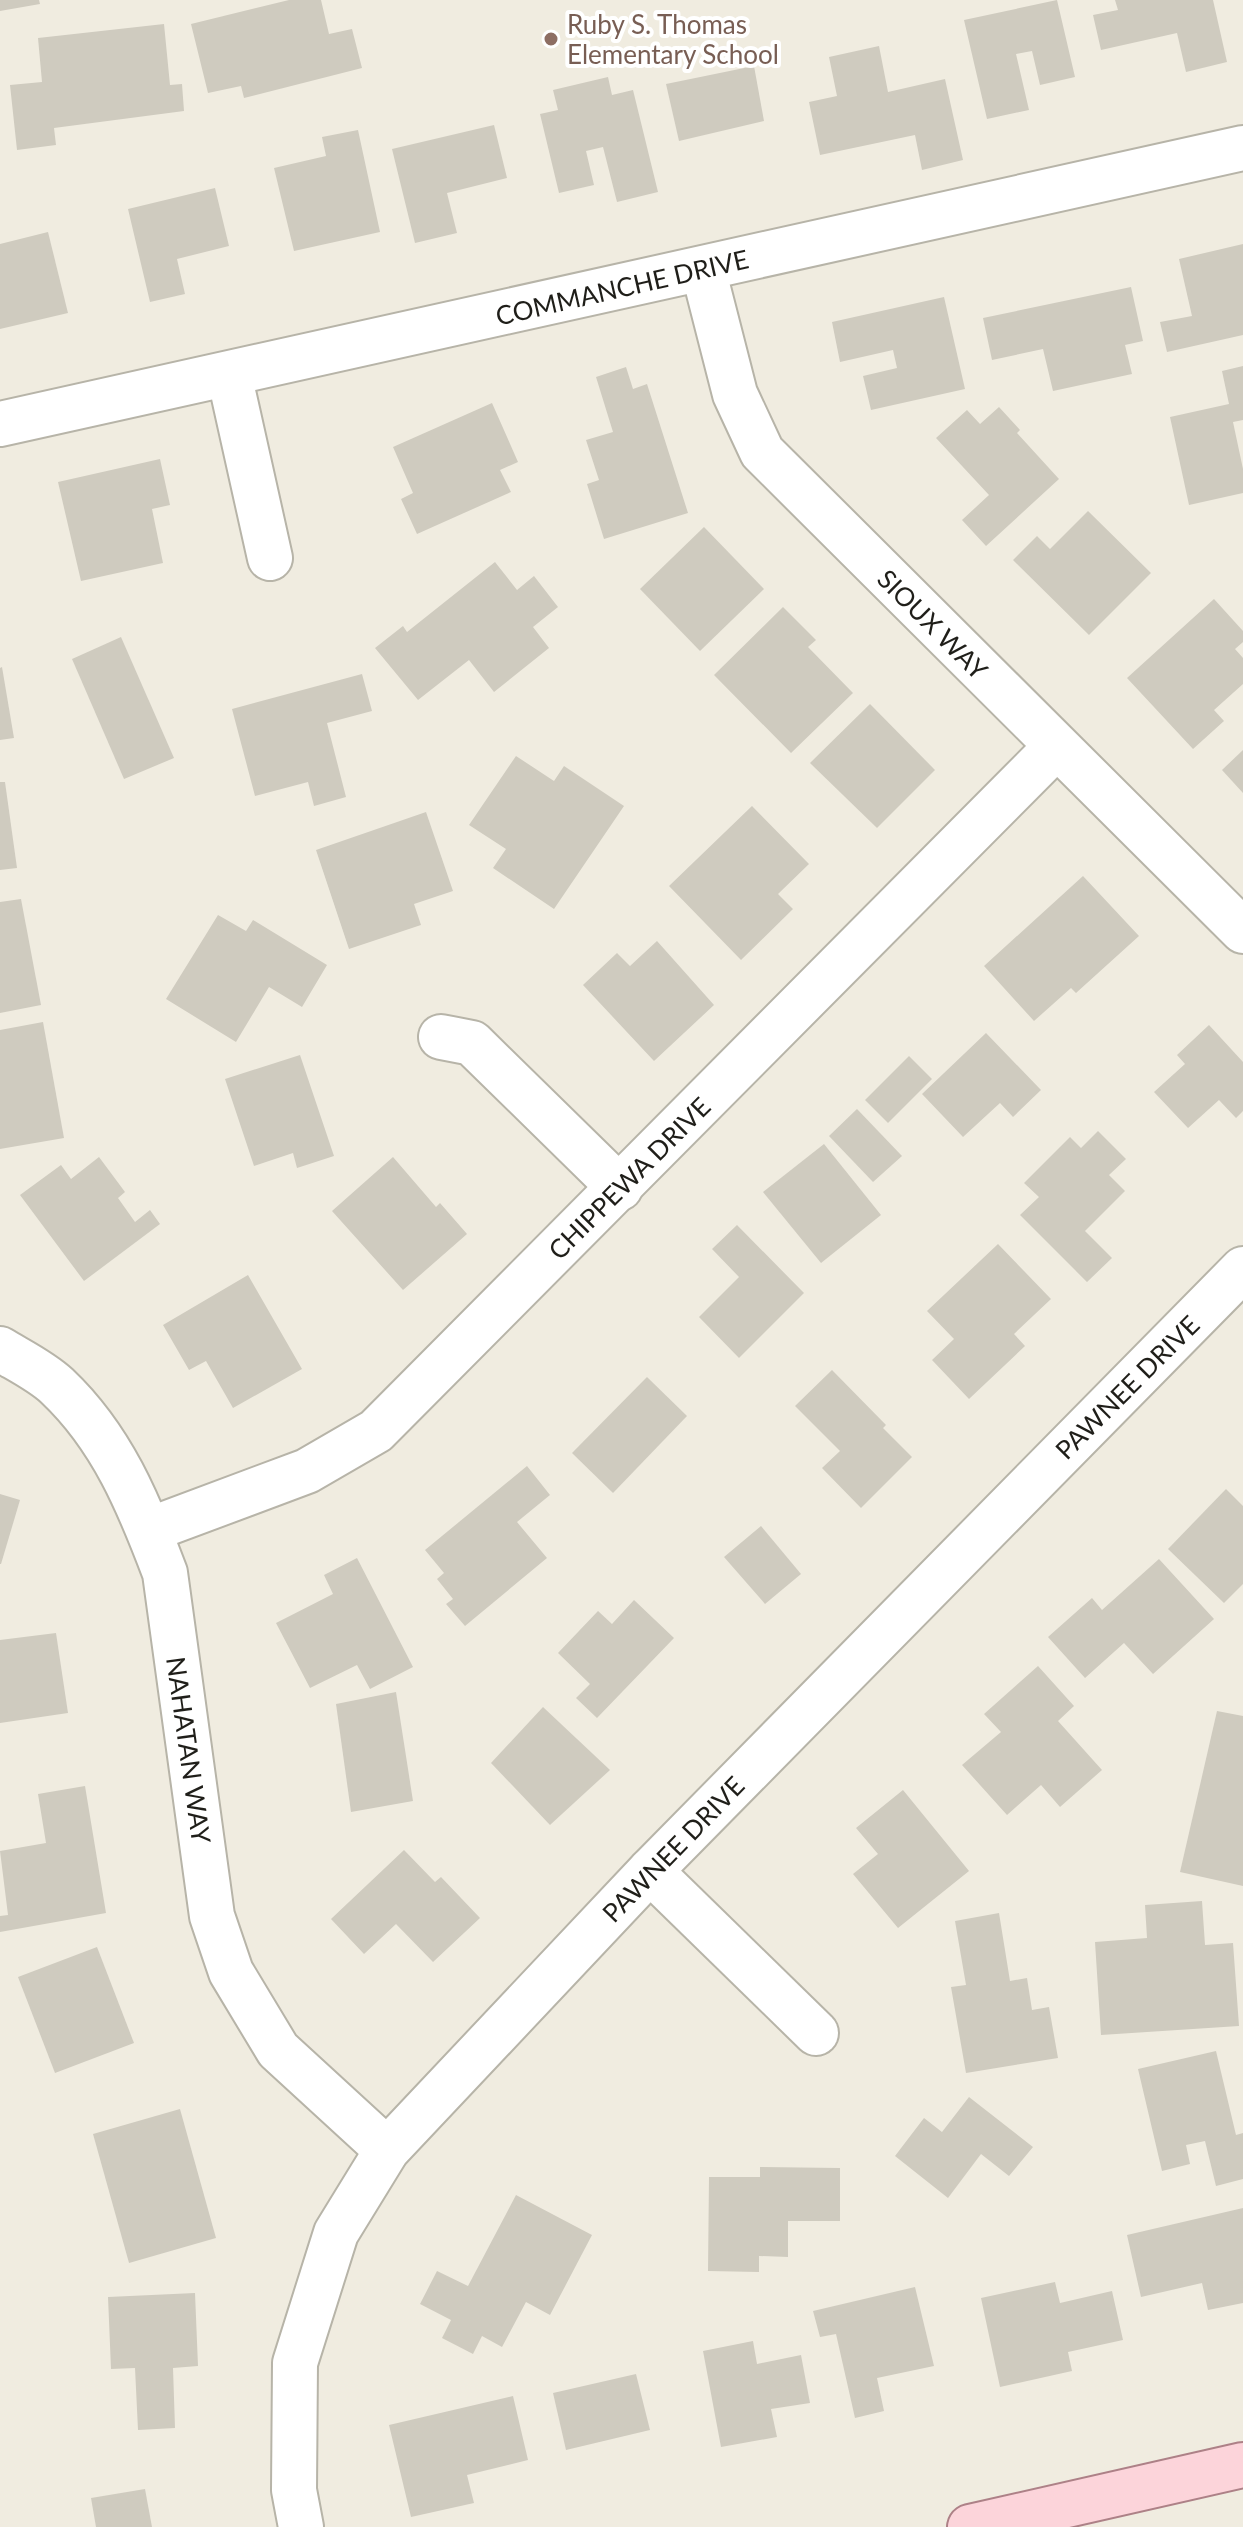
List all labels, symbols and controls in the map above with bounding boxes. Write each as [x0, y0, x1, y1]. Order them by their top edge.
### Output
place label: Ruby S. Thomas Elementary School [567, 8, 779, 70]
marker: Ruby S. Thomas Elementary School [542, 30, 560, 48]
street label: COMMANCHE DRIVE [493, 242, 751, 332]
street label: SIOUX WAY [871, 562, 995, 686]
street label: CHIPPEWA DRIVE [541, 1090, 717, 1266]
street label: PAWNEE DRIVE [1048, 1308, 1206, 1466]
street label: NAHATAN WAY [160, 1655, 218, 1846]
street label: PAWNEE DRIVE [595, 1769, 751, 1929]

